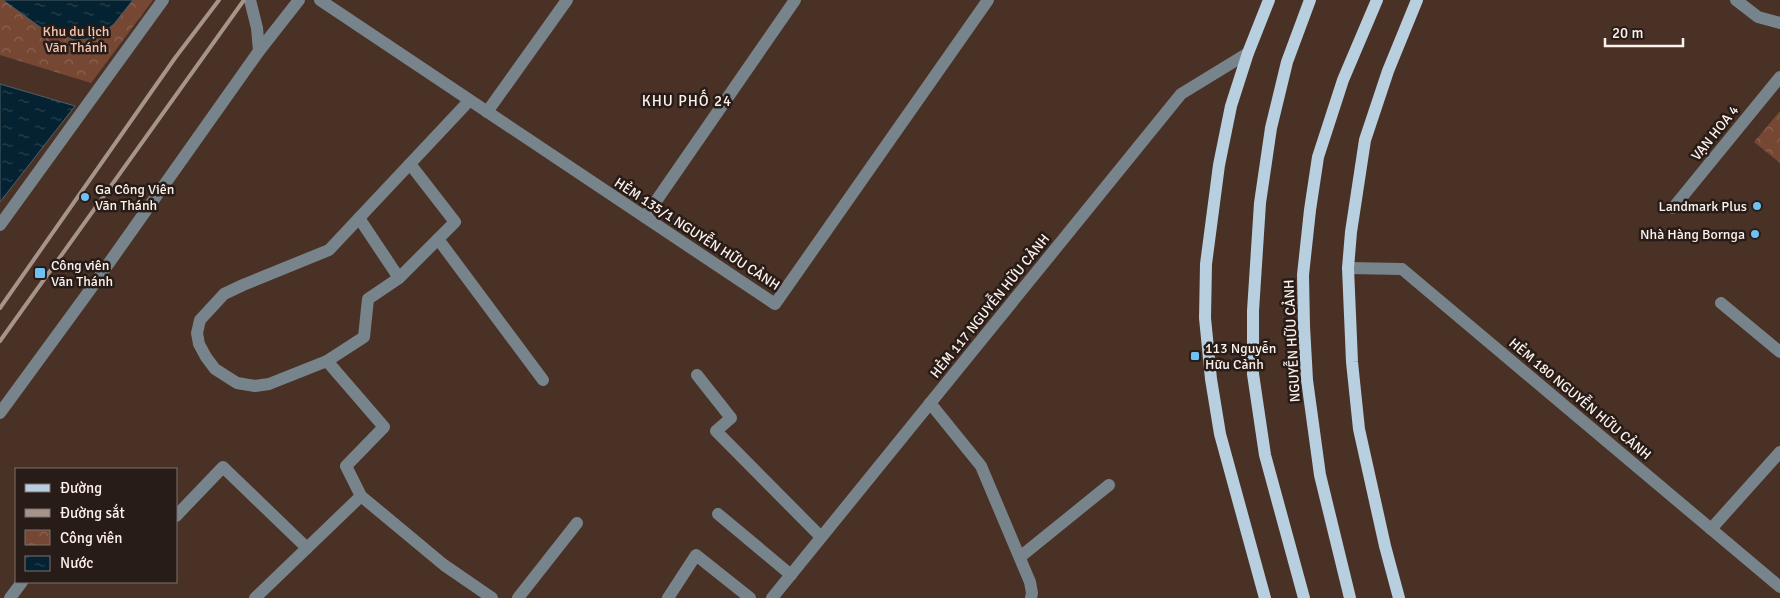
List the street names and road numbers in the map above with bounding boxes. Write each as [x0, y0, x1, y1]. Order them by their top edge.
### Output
street label: VẠN HOA 4 [1688, 102, 1743, 164]
street label: HẺM 135/1 NGUYỄN HỮU CẢNH [611, 172, 784, 294]
street label: HẺM 117 NGUYỄN HỮU CẢNH [925, 229, 1053, 381]
street label: NGUYỄN HỮU CẢNH [1278, 279, 1304, 403]
street label: HẺM 180 NGUYỄN HỮU CẢNH [1505, 333, 1656, 463]

